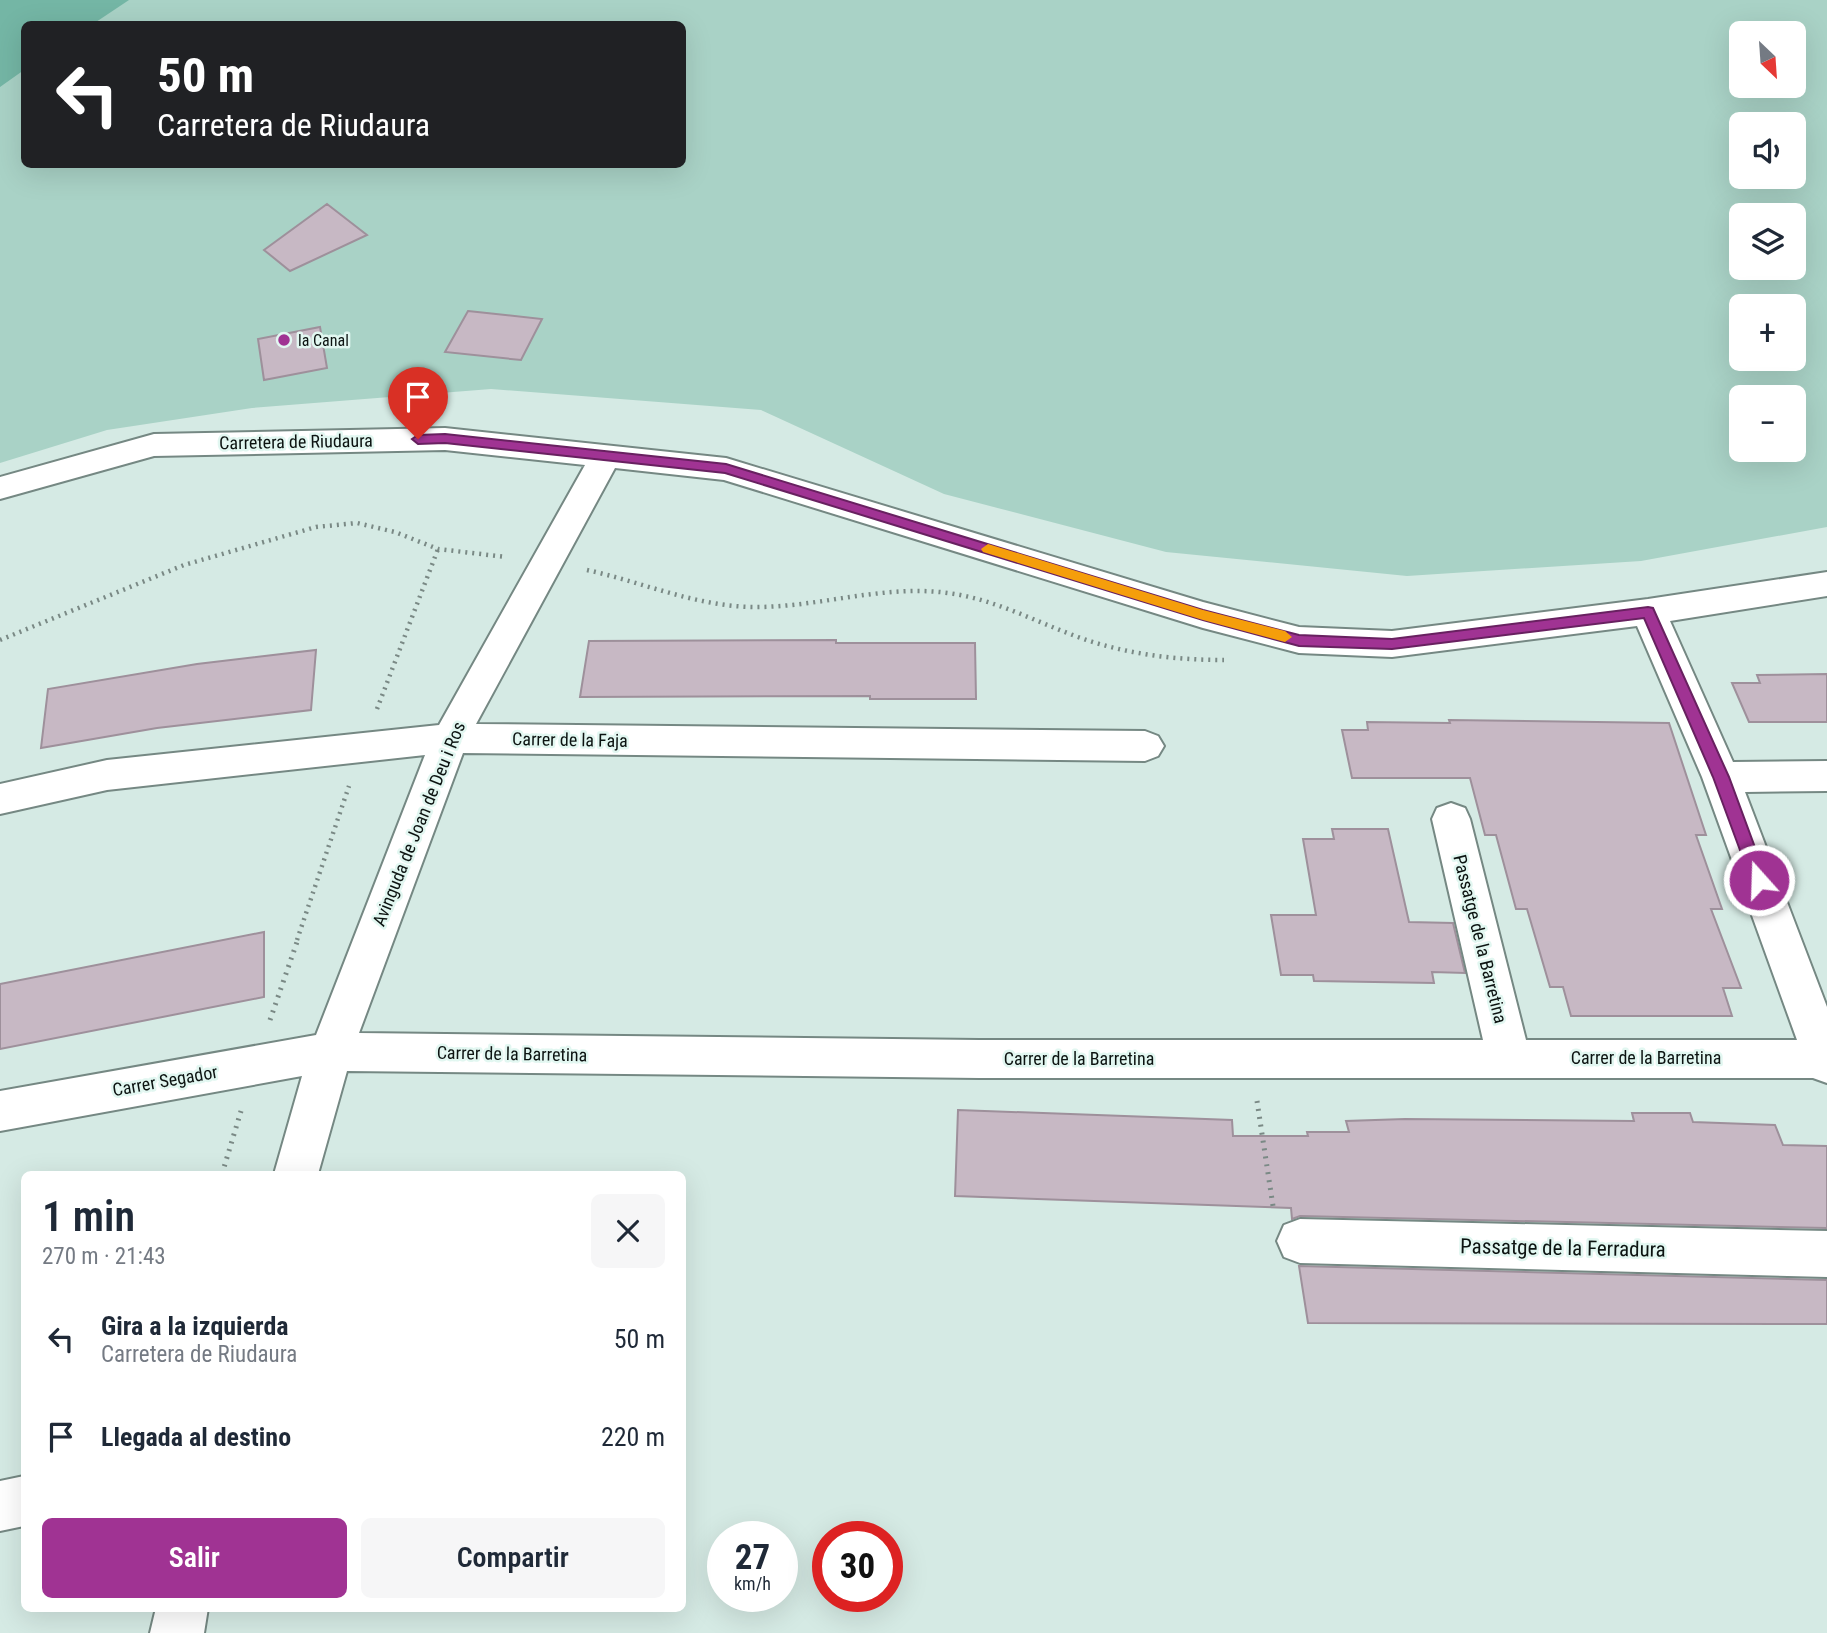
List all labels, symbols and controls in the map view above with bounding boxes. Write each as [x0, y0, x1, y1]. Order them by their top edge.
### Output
north arrow [1729, 21, 1806, 98]
map controls [1729, 21, 1806, 462]
text: 50 m [157, 47, 254, 104]
icon: left [42, 49, 133, 140]
text: Carretera de Riudaura [157, 106, 430, 144]
button: sound [1729, 112, 1806, 189]
button: layers [1729, 203, 1806, 280]
button: + [1729, 294, 1806, 371]
place label: la Canal [298, 331, 349, 350]
marker: la Canal [276, 332, 292, 348]
pin [388, 367, 448, 439]
icon: arrive [399, 378, 437, 416]
button: − [1729, 385, 1806, 462]
street label: Carretera de Riudaura [219, 430, 373, 453]
street label: Avinguda de Joan de Deu i Ros [368, 719, 469, 929]
street label: Carrer de la Faja [512, 728, 628, 751]
position arrow [1722, 843, 1796, 917]
street label: Passatge de la Barretina [1449, 852, 1512, 1025]
street label: Carrer de la Barretina [437, 1042, 587, 1065]
street label: Carrer de la Barretina [1571, 1047, 1721, 1068]
street label: Carrer de la Barretina [1004, 1048, 1154, 1069]
street label: Carrer Segador [111, 1061, 220, 1100]
text: 1 min [42, 1192, 135, 1241]
button: close [591, 1194, 665, 1268]
street label: Passatge de la Ferradura [1460, 1234, 1666, 1262]
text: 270 m · 21:43 [42, 1243, 166, 1270]
text: Gira a la izquierda [101, 1311, 289, 1341]
icon: left [42, 1320, 80, 1358]
text: 50 m [614, 1324, 665, 1354]
text: Carretera de Riudaura [101, 1341, 297, 1368]
icon: arrive [42, 1418, 80, 1456]
text: Llegada al destino [101, 1422, 291, 1452]
text: 220 m [601, 1422, 665, 1452]
button: Salir [42, 1518, 347, 1598]
button: Compartir [361, 1518, 665, 1598]
speed limit sign: 30 [812, 1521, 903, 1612]
text: 27 [735, 1537, 770, 1578]
text: km/h [734, 1573, 771, 1594]

